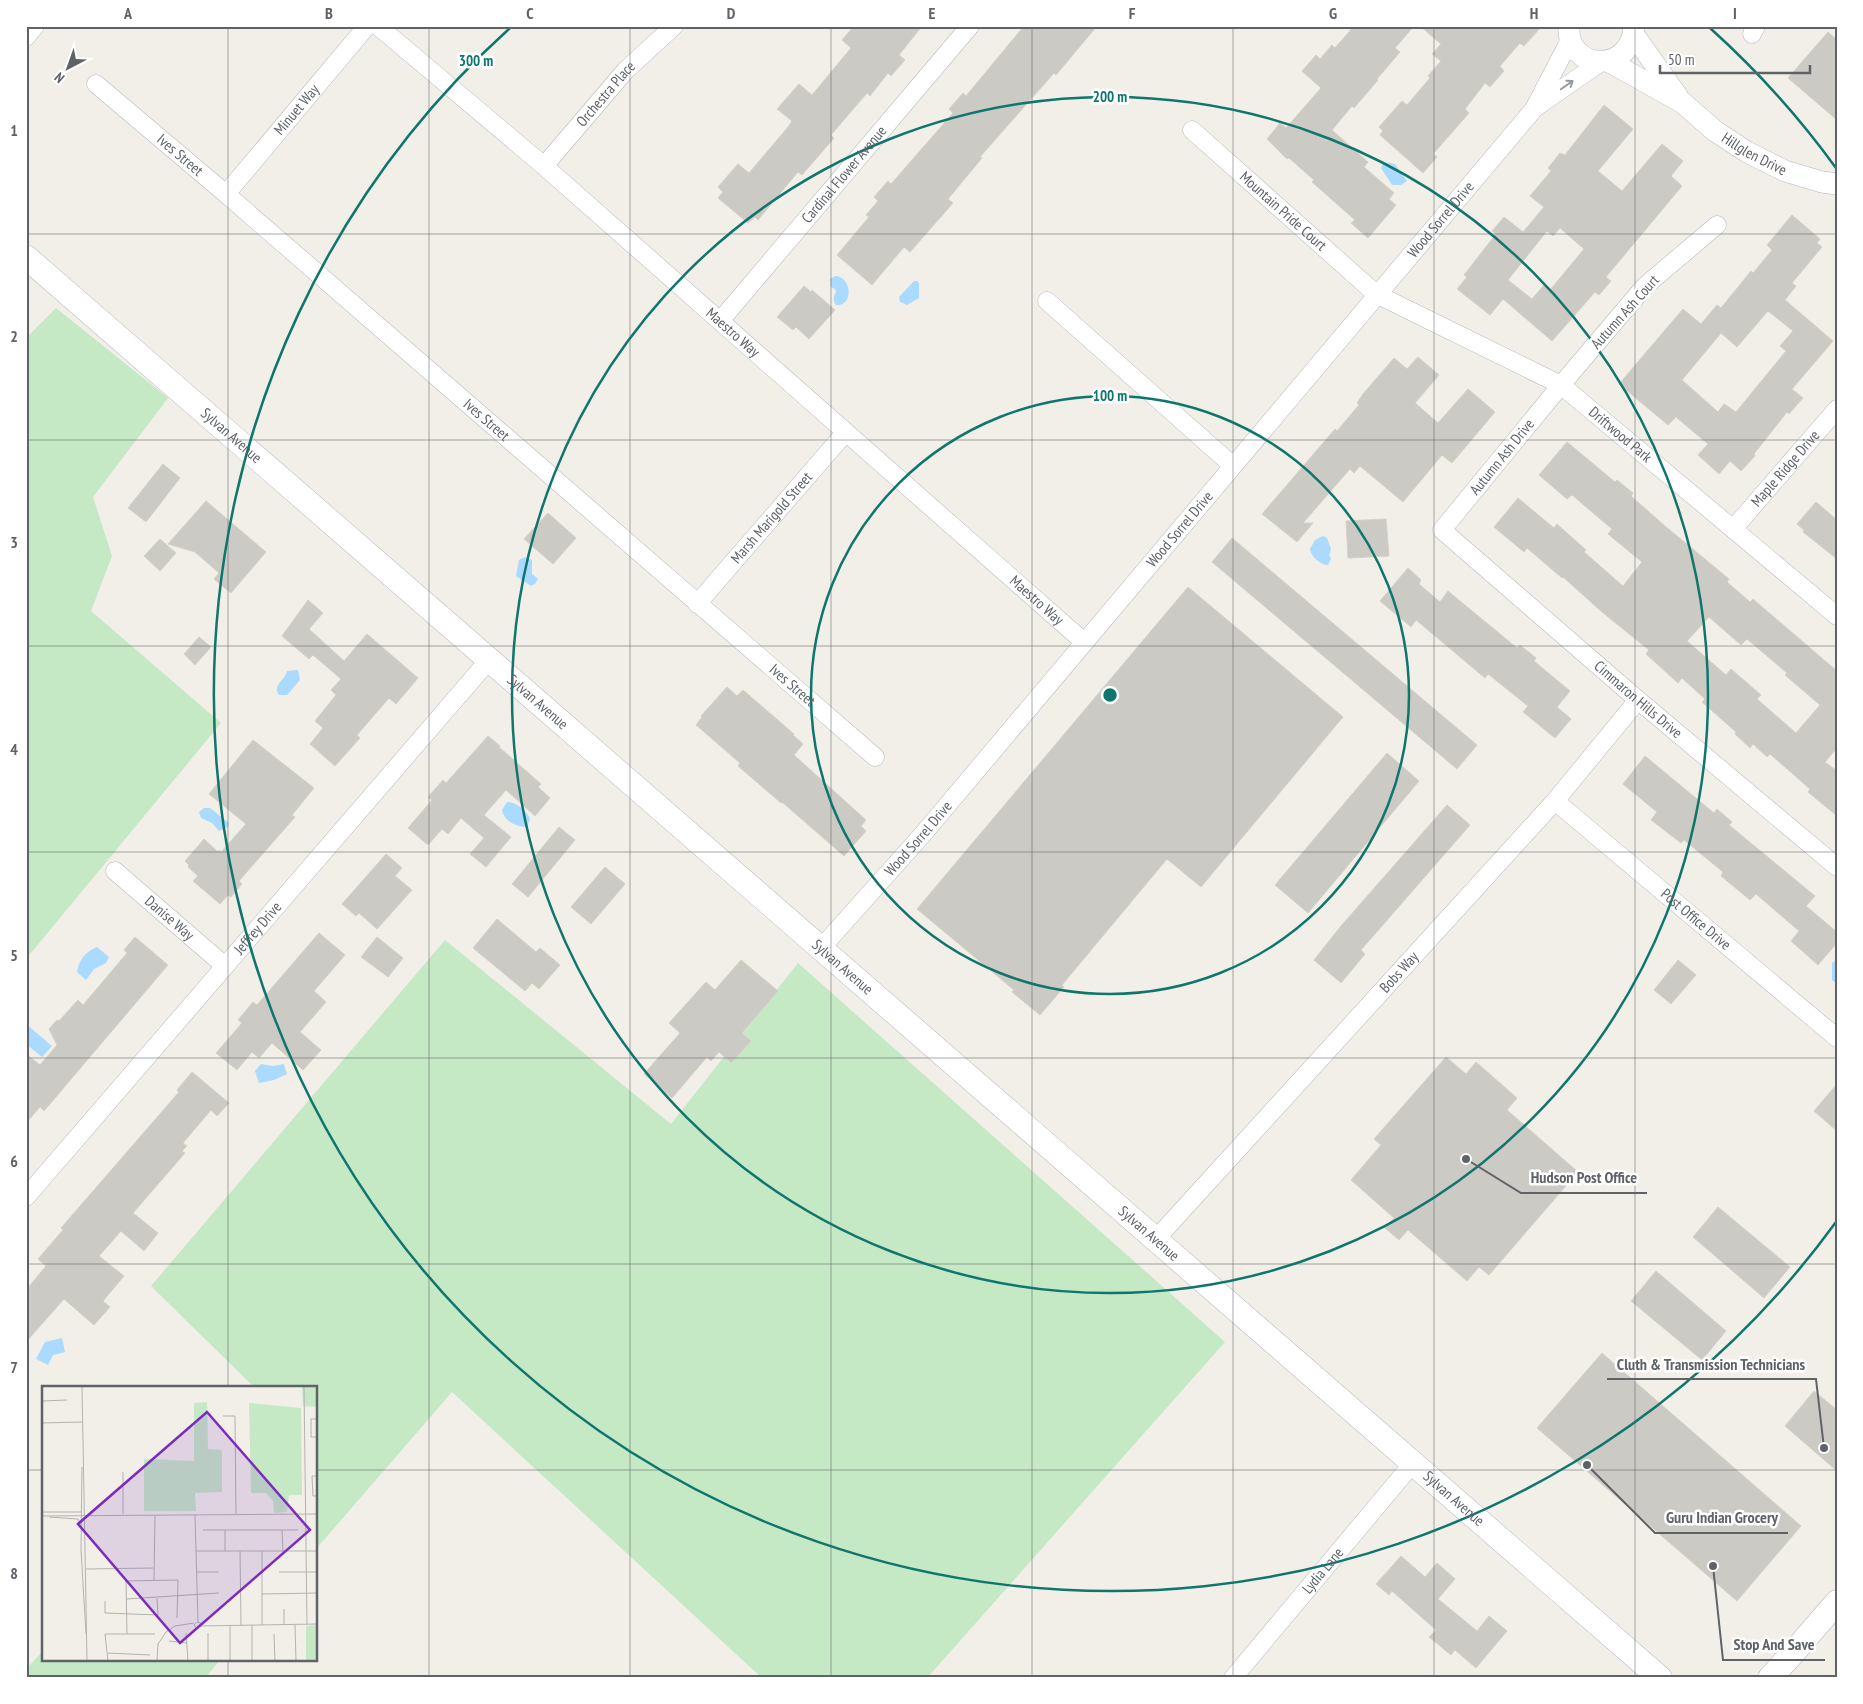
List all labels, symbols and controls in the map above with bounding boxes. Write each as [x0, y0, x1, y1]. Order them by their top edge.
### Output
text: A [123, 3, 133, 23]
text: B [325, 3, 333, 23]
text: C [526, 3, 534, 23]
text: D [727, 3, 736, 23]
text: E [929, 3, 936, 23]
text: F [1129, 3, 1136, 23]
text: G [1329, 3, 1337, 23]
text: H [1530, 3, 1538, 23]
text: I [1733, 3, 1737, 23]
north arrow [42, 42, 92, 92]
scale bar [1660, 42, 1810, 74]
text: 50 m [1668, 50, 1694, 69]
text: 300 m [459, 51, 493, 70]
street label: Orchestra Place [572, 56, 639, 130]
text: N [51, 69, 68, 87]
street label: Minuet Way [270, 80, 323, 139]
one-way arrow [1560, 80, 1574, 90]
text: 200 m [1093, 87, 1127, 106]
text: 1 [10, 120, 18, 140]
street label: Cardinal Flower Avenue [797, 122, 890, 227]
street label: Hillglen Drive [1718, 128, 1790, 179]
street label: Ives Street [153, 130, 207, 180]
street label: Mountain Pride Court [1236, 167, 1331, 255]
street label: Wood Sorrel Drive [1403, 177, 1478, 261]
street label: Autumn Ash Court [1586, 271, 1663, 353]
street label: Maestro Way [702, 303, 764, 361]
text: 2 [10, 326, 18, 346]
text: 100 m [1093, 386, 1127, 405]
street label: Ives Street [460, 394, 514, 445]
street label: Driftwood Park [1585, 402, 1656, 466]
street label: Sylvan Avenue [197, 403, 266, 467]
street label: Autumn Ash Drive [1465, 415, 1538, 499]
street label: Maple Ridge Drive [1747, 426, 1823, 510]
street label: Marsh Marigold Street [726, 468, 816, 567]
street label: Wood Sorrel Drive [1142, 487, 1217, 571]
text: 3 [10, 532, 18, 552]
street label: Maestro Way [1006, 571, 1068, 629]
street label: Cimmaron Hills Drive [1590, 656, 1686, 742]
street label: Ives Street [766, 660, 820, 710]
street label: Sylvan Avenue [503, 670, 572, 733]
centre of rings [1101, 686, 1119, 704]
text: 4 [10, 739, 18, 759]
street label: Wood Sorrel Drive [880, 797, 956, 880]
street label: Post Office Drive [1657, 884, 1735, 954]
street label: Danise Way [141, 891, 199, 944]
street label: Jeffrey Drive [229, 898, 285, 959]
street label: Sylvan Avenue [808, 935, 877, 998]
text: 5 [10, 945, 18, 965]
street label: Bobs Way [1375, 947, 1423, 996]
text: 6 [10, 1151, 18, 1171]
callout: Hudson Post Office [1521, 1162, 1647, 1193]
text: Hudson Post Office [1531, 1167, 1637, 1187]
street label: Sylvan Avenue [1115, 1201, 1184, 1265]
callout: Cluth & Transmission Technicians [1607, 1348, 1816, 1379]
text: Cluth & Transmission Technicians [1617, 1354, 1806, 1374]
text: 7 [10, 1357, 18, 1377]
inset map [42, 1386, 318, 1662]
street label: Sylvan Avenue [1420, 1466, 1488, 1530]
callout: Guru Indian Grocery [1655, 1502, 1788, 1533]
text: Guru Indian Grocery [1666, 1507, 1779, 1527]
street label: Lydia Lane [1298, 1543, 1347, 1597]
text: 8 [10, 1563, 18, 1583]
callout: Stop And Save [1723, 1629, 1825, 1660]
text: Stop And Save [1733, 1634, 1815, 1654]

